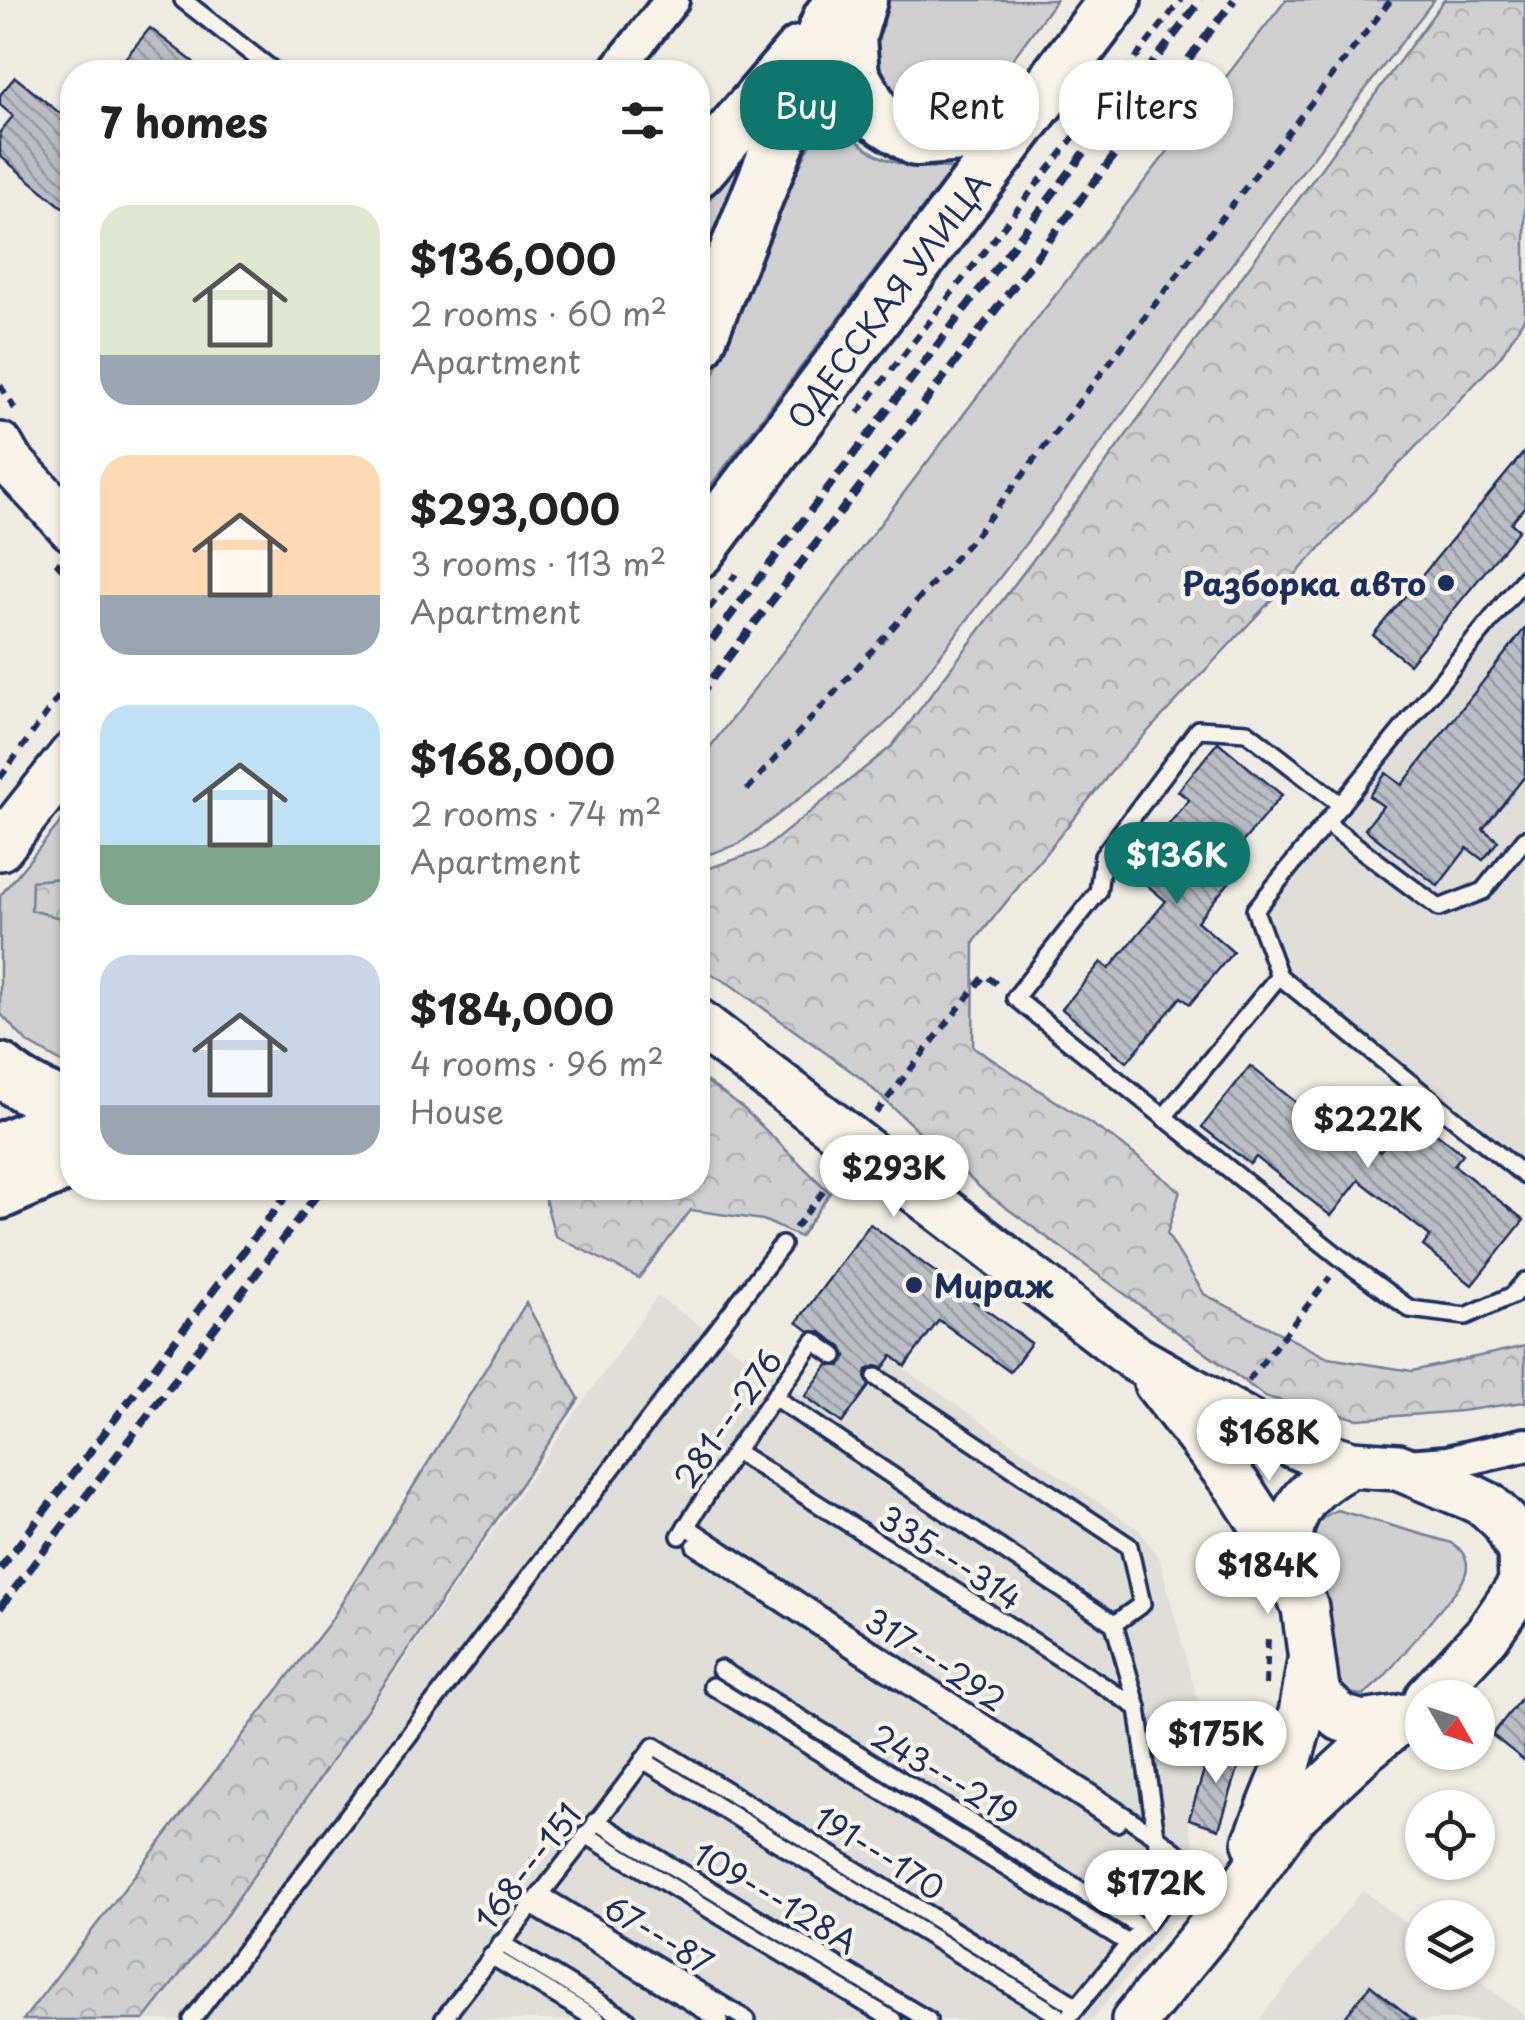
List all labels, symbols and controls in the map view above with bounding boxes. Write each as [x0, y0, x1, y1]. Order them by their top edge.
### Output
chip: Buy [740, 60, 873, 150]
chip: Rent [893, 60, 1039, 150]
chip: Filters [1059, 60, 1233, 150]
text: 7 homes [100, 89, 268, 152]
icon: filters [615, 93, 670, 148]
street label: ОДЕССКАЯ УЛИЦА [775, 161, 1001, 439]
text: $136,000 [410, 226, 616, 289]
icon: home [180, 245, 300, 365]
text: 2 rooms · 60 m² [410, 289, 667, 337]
text: Apartment [410, 337, 581, 385]
text: $293,000 [410, 476, 620, 539]
icon: home [180, 495, 300, 615]
text: 3 rooms · 113 m² [410, 539, 667, 587]
place label: Разборка авто [1182, 559, 1426, 607]
marker: Разборка авто [1435, 572, 1457, 594]
text: Apartment [410, 587, 581, 635]
text: $168,000 [410, 726, 615, 789]
icon: home [180, 745, 300, 865]
text: 2 rooms · 74 m² [410, 789, 662, 837]
pin: $136K [1107, 822, 1247, 907]
text: $136K [1126, 830, 1228, 878]
text: Apartment [410, 837, 581, 885]
text: $184,000 [410, 976, 614, 1039]
icon: home [180, 995, 300, 1115]
text: 4 rooms · 96 m² [410, 1039, 664, 1087]
pin: $222K [1298, 1086, 1438, 1171]
text: House [410, 1087, 504, 1135]
text: $222K [1314, 1094, 1422, 1142]
pin: $293K [824, 1135, 964, 1220]
text: $293K [842, 1143, 946, 1191]
place label: Мираж [934, 1261, 1054, 1309]
marker: Мираж [903, 1274, 925, 1296]
street label: 281---276 [661, 1338, 793, 1498]
pin: $168K [1199, 1399, 1339, 1484]
text: $168K [1218, 1407, 1320, 1455]
street label: 335---314 [870, 1493, 1032, 1621]
pin: $184K [1198, 1532, 1338, 1617]
text: $184K [1217, 1540, 1319, 1588]
street label: 317---292 [856, 1595, 1016, 1723]
north arrow [1405, 1680, 1495, 1770]
map controls [1405, 1680, 1495, 1990]
pin: $175K [1146, 1701, 1286, 1786]
text: $175K [1168, 1709, 1264, 1757]
street label: 243---219 [862, 1711, 1028, 1837]
button: locate [1405, 1790, 1495, 1880]
street label: 168---151 [462, 1793, 592, 1939]
street label: 191---170 [805, 1793, 955, 1911]
street label: 109---128А [685, 1829, 867, 1965]
pin: $172K [1086, 1850, 1226, 1935]
text: $172K [1106, 1858, 1206, 1906]
street label: 67---87 [595, 1882, 723, 1986]
button: layers [1405, 1900, 1495, 1990]

